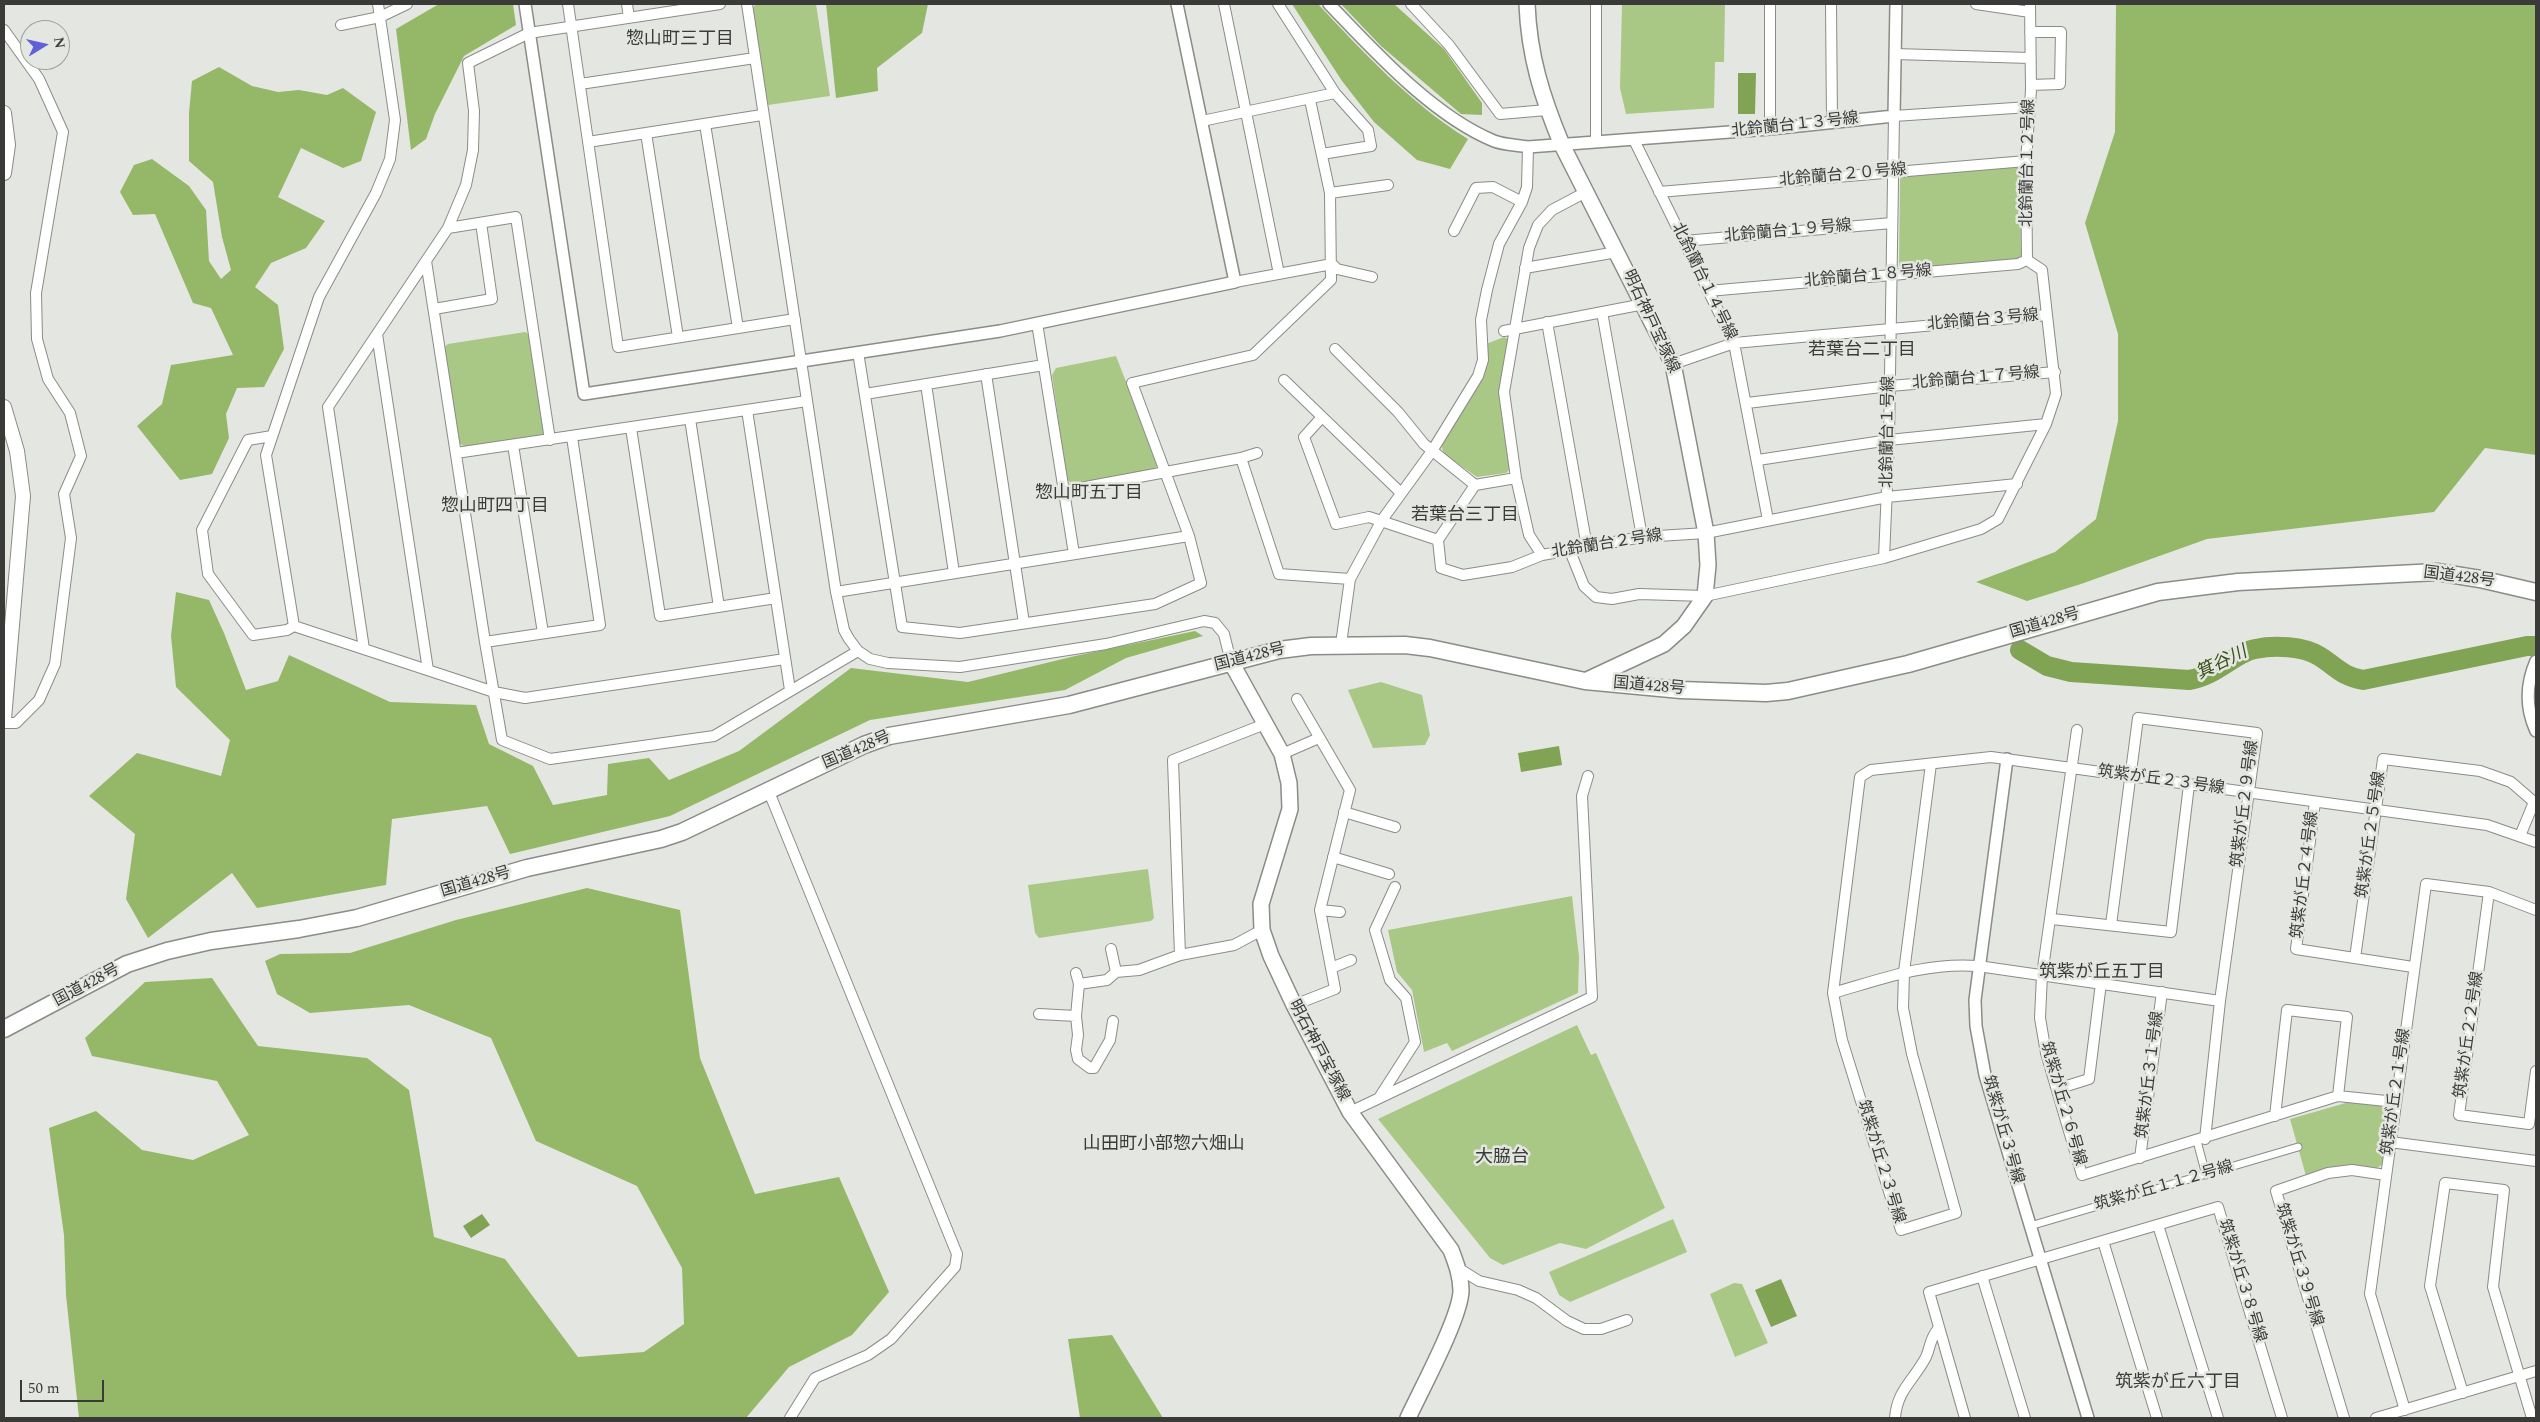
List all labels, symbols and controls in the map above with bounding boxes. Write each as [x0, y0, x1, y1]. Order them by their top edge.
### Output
north arrow [20, 20, 70, 70]
district label: 惣山町三丁目 [626, 29, 734, 51]
text: N [48, 35, 71, 50]
street label: 北鈴蘭台１２号線 [2018, 99, 2040, 227]
street label: 北鈴蘭台１３号線 [1730, 110, 1860, 142]
street label: 北鈴蘭台２０号線 [1778, 161, 1908, 191]
street label: 北鈴蘭台１９号線 [1723, 217, 1853, 247]
street label: 北鈴蘭台１４号線 [1666, 220, 1740, 344]
street label: 北鈴蘭台１８号線 [1803, 262, 1933, 292]
street label: 明石神戸宝塚線 [1618, 267, 1682, 377]
street label: 北鈴蘭台３号線 [1926, 307, 2040, 335]
district label: 若葉台二丁目 [1808, 340, 1916, 362]
street label: 北鈴蘭台１７号線 [1911, 364, 2041, 394]
street label: 北鈴蘭台１号線 [1878, 376, 1900, 488]
district label: 惣山町五丁目 [1035, 483, 1143, 505]
district label: 惣山町四丁目 [441, 496, 549, 518]
district label: 若葉台三丁目 [1411, 505, 1519, 527]
street label: 北鈴蘭台２号線 [1550, 527, 1664, 563]
street label: 国道428号 [2422, 564, 2496, 592]
street label: 国道428号 [2008, 605, 2082, 643]
street label: 国道428号 [1213, 640, 1287, 676]
water label: 箕谷川 [2193, 642, 2251, 686]
street label: 国道428号 [1612, 674, 1686, 700]
street label: 国道428号 [820, 728, 894, 774]
street label: 筑紫が丘２９号線 [2229, 739, 2263, 869]
street label: 筑紫が丘２３号線 [2096, 763, 2226, 799]
street label: 筑紫が丘２５号線 [2354, 770, 2390, 900]
street label: 筑紫が丘２４号線 [2289, 810, 2323, 940]
street label: 国道428号 [439, 864, 513, 902]
street label: 国道428号 [51, 961, 123, 1011]
district label: 筑紫が丘五丁目 [2039, 962, 2165, 984]
street label: 筑紫が丘２２号線 [2452, 970, 2488, 1100]
street label: 明石神戸宝塚線 [1283, 997, 1353, 1105]
street label: 筑紫が丘３１号線 [2134, 1010, 2168, 1140]
street label: 筑紫が丘２１号線 [2379, 1027, 2415, 1157]
street label: 筑紫が丘２６号線 [2035, 1040, 2089, 1168]
street label: 筑紫が丘３号線 [1977, 1074, 2027, 1186]
street label: 筑紫が丘２３号線 [1852, 1098, 1908, 1226]
district label: 山田町小部惣六畑山 [1083, 1134, 1245, 1156]
district label: 大脇台 [1475, 1147, 1529, 1169]
street label: 筑紫が丘１１２号線 [2092, 1158, 2236, 1216]
street label: 筑紫が丘３９号線 [2270, 1201, 2326, 1329]
street label: 筑紫が丘３８号線 [2213, 1217, 2269, 1345]
scale bar [22, 1370, 106, 1402]
district label: 筑紫が丘六丁目 [2115, 1372, 2241, 1394]
text: 50 m [28, 1377, 60, 1400]

